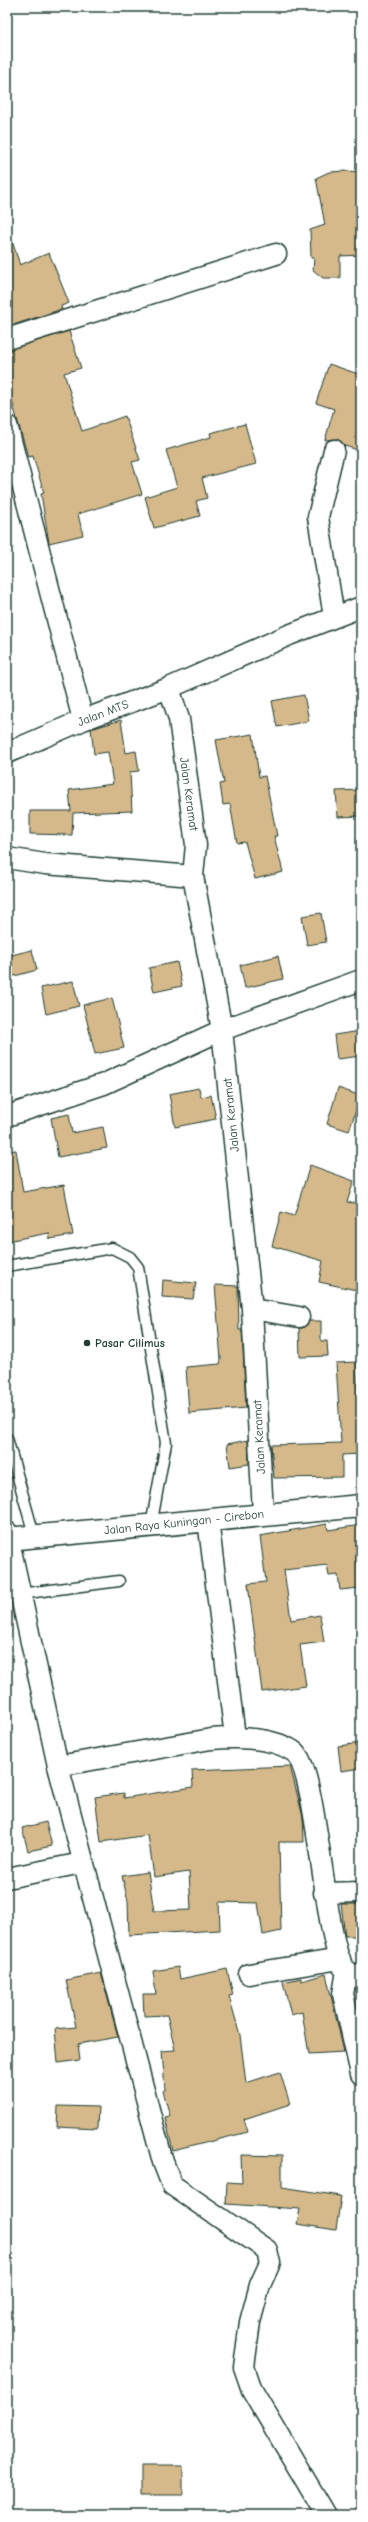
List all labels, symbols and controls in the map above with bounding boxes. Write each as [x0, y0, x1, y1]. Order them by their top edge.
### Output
street label: Jalan MTS [76, 697, 131, 729]
street label: Jalan Keramat [177, 756, 201, 832]
street label: Jalan Keramat [220, 1077, 242, 1153]
place label: Pasar Cilimus [95, 1336, 165, 1350]
marker: Pasar Cilimus [82, 1338, 92, 1348]
street label: Jalan Keramat [250, 1399, 268, 1474]
street label: Jalan Raya Kuningan - Cirebon [103, 1507, 265, 1537]

